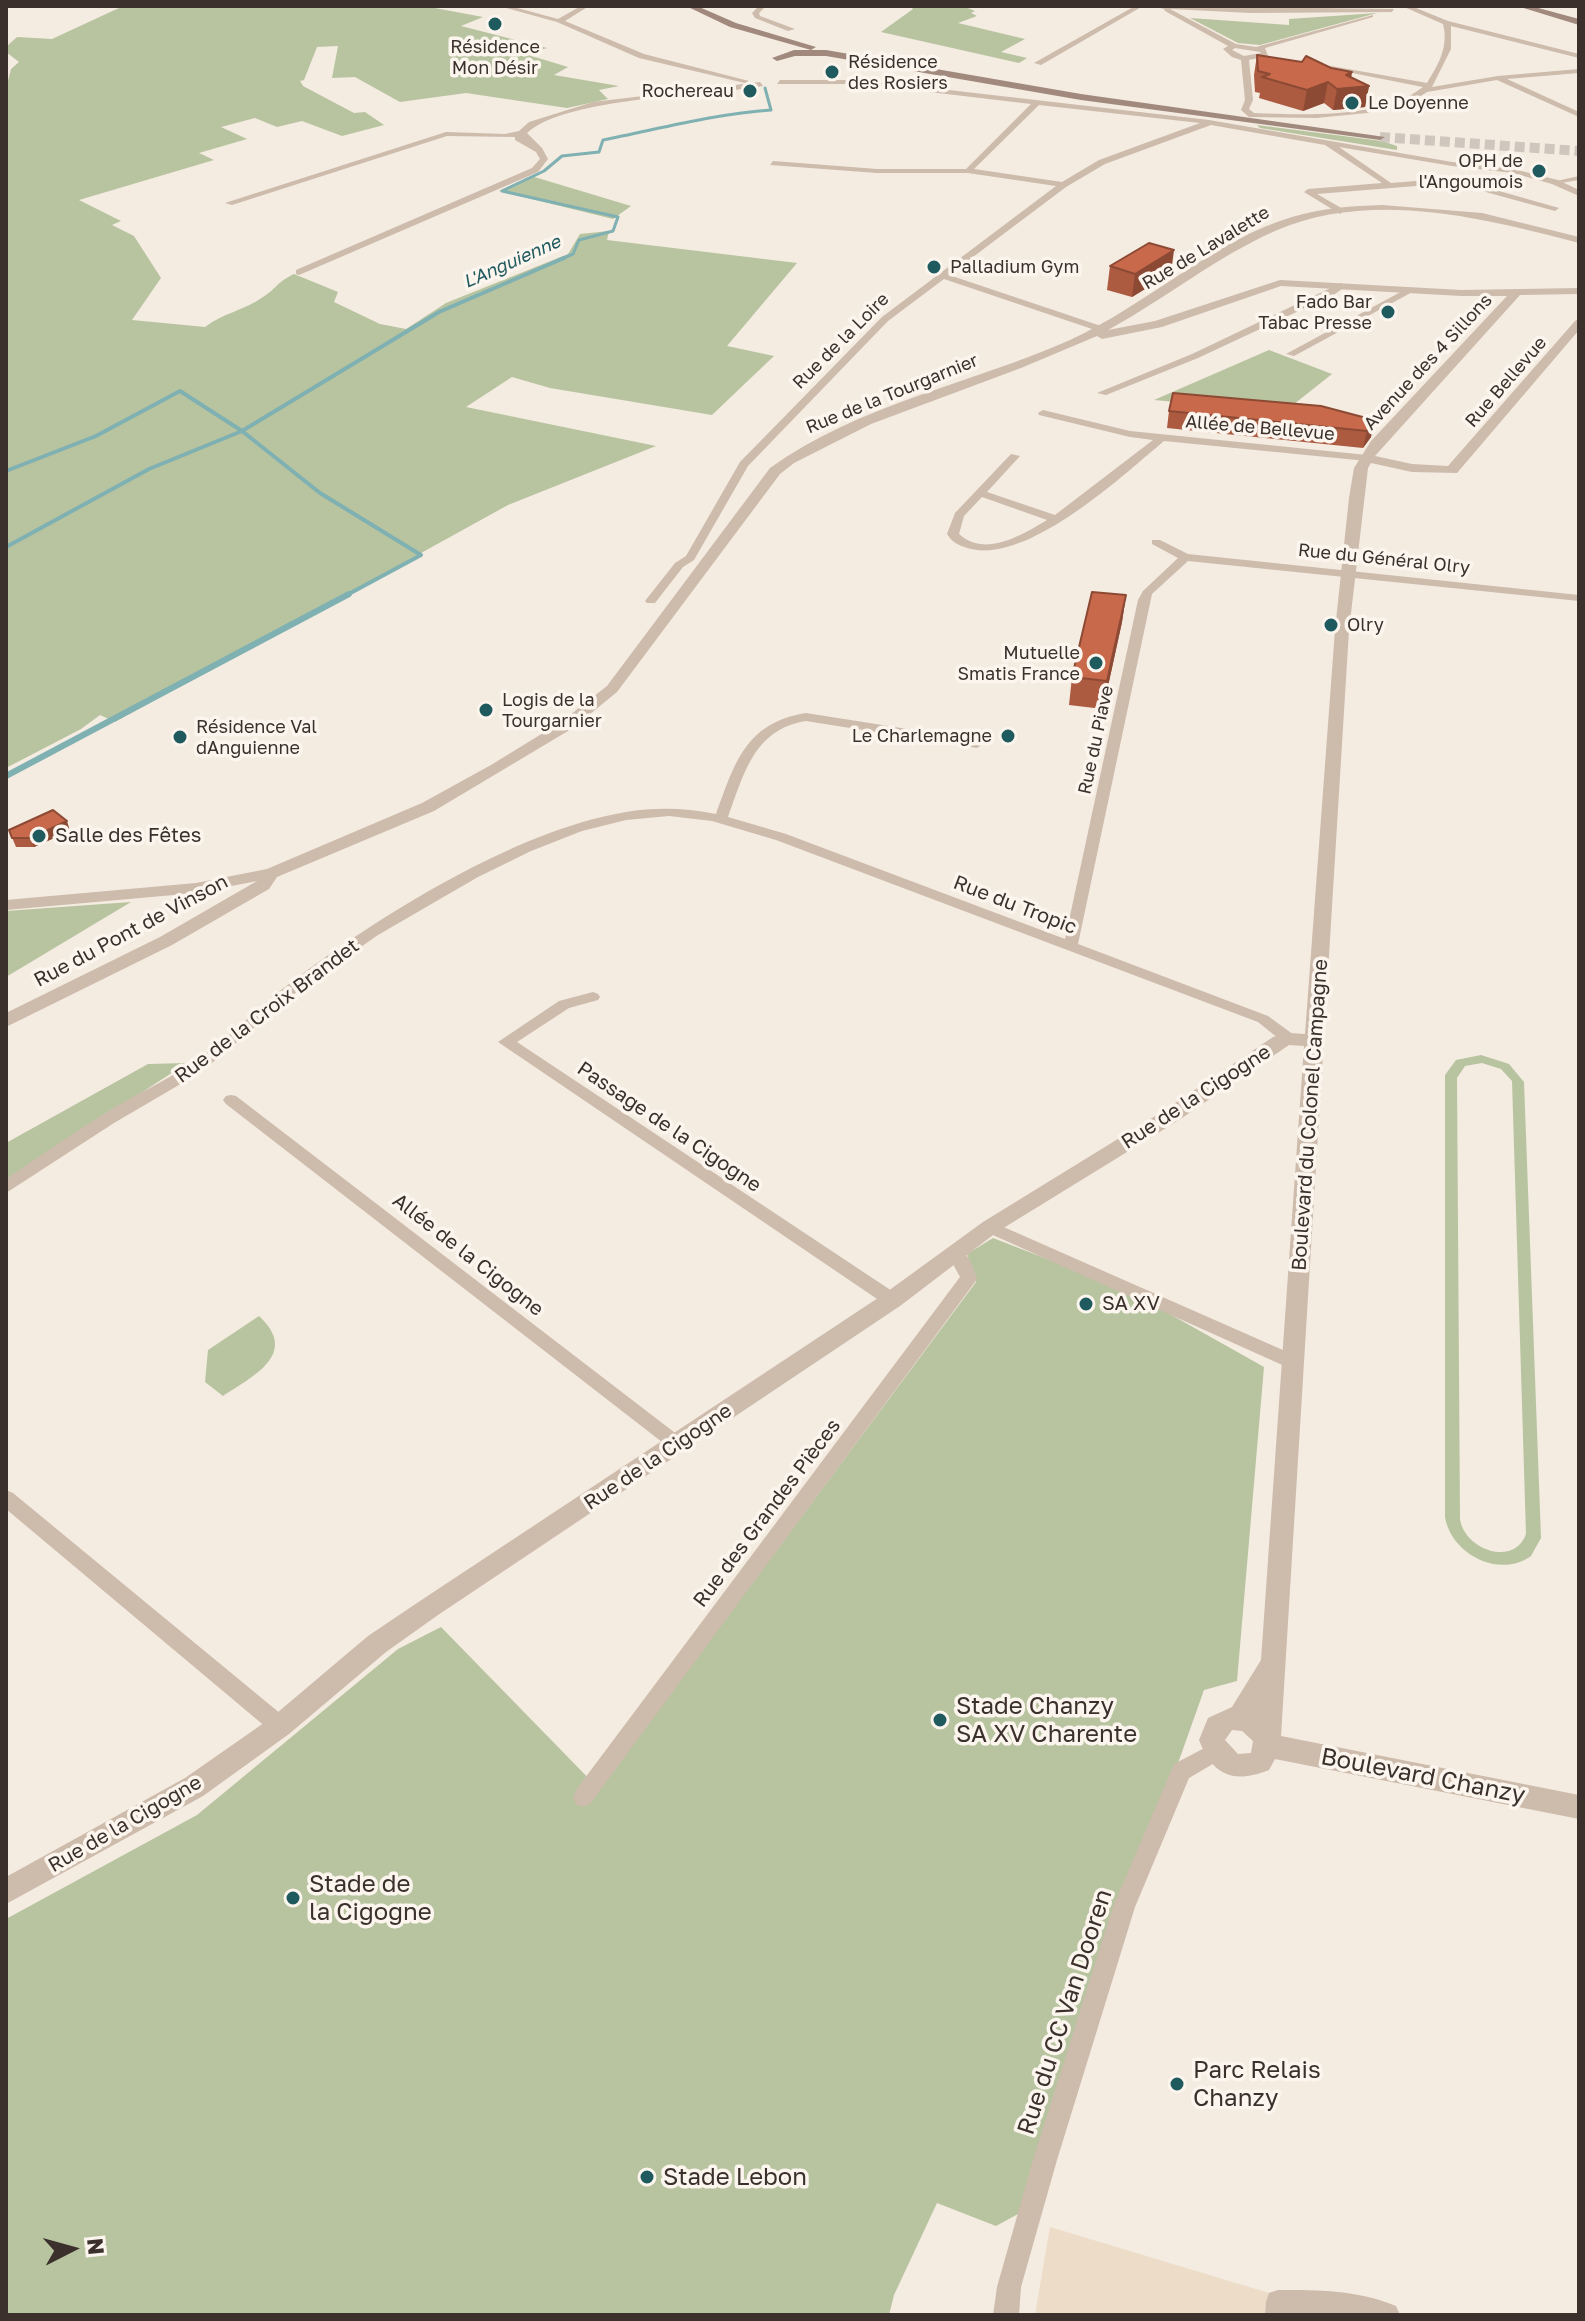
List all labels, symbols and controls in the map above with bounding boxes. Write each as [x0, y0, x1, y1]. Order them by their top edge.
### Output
marker: Résidence Mon Désir [486, 15, 504, 33]
place label: Résidence Mon Désir [450, 36, 540, 78]
place label: Résidence des Rosiers [848, 51, 948, 94]
marker: Résidence des Rosiers [823, 63, 841, 81]
place label: Rochereau [641, 80, 734, 102]
marker: Rochereau [741, 82, 759, 100]
place label: Le Doyenne [1368, 92, 1469, 114]
marker: Le Doyenne [1343, 94, 1361, 112]
place label: OPH de l'Angoumois [1418, 150, 1523, 192]
marker: OPH de l'Angoumois [1530, 162, 1548, 180]
street label: Rue de Lavalette [1139, 202, 1273, 294]
water label: L'Anguienne [460, 231, 564, 293]
place label: Palladium Gym [950, 256, 1079, 278]
marker: Palladium Gym [925, 258, 943, 276]
street label: Rue de la Loire [788, 288, 894, 394]
street label: Avenue des 4 Sillons [1359, 289, 1497, 435]
place label: Fado Bar Tabac Presse [1258, 291, 1372, 334]
marker: Fado Bar Tabac Presse [1379, 303, 1397, 321]
street label: Rue Bellevue [1461, 332, 1551, 432]
street label: Rue de la Tourgarnier [803, 350, 981, 438]
street label: Allée de Bellevue [1184, 411, 1336, 445]
street label: Rue du Général Olry [1297, 539, 1471, 579]
place label: Olry [1347, 614, 1384, 636]
marker: Olry [1322, 616, 1340, 634]
place label: Mutuelle Smatis France [957, 642, 1080, 684]
marker: Mutuelle Smatis France [1087, 654, 1105, 672]
street label: Rue du Piave [1074, 684, 1118, 796]
place label: Logis de la Tourgarnier [502, 689, 602, 732]
marker: Logis de la Tourgarnier [477, 701, 495, 719]
place label: Résidence Val dAnguienne [196, 716, 317, 758]
place label: Le Charlemagne [852, 725, 992, 747]
marker: Le Charlemagne [999, 727, 1017, 745]
marker: Résidence Val dAnguienne [171, 728, 189, 746]
place label: Salle des Fêtes [55, 824, 201, 848]
marker: Salle des Fêtes [30, 827, 48, 845]
street label: Rue du Pont de Vinson [30, 870, 232, 992]
street label: Rue du Tropic [950, 870, 1080, 940]
street label: Rue de la Croix Brandet [170, 934, 364, 1088]
street label: Boulevard du Colonel Campagne [1287, 958, 1333, 1272]
street label: Rue de la Cigogne [1117, 1040, 1275, 1154]
street label: Passage de la Cigogne [572, 1056, 766, 1198]
street label: Allée de la Cigogne [388, 1189, 548, 1321]
place label: SA XV [1102, 1292, 1160, 1316]
marker: SA XV [1077, 1295, 1095, 1313]
street label: Rue de la Cigogne [580, 1399, 736, 1515]
street label: Rue des Grandes Pièces [688, 1414, 846, 1612]
place label: Stade Chanzy SA XV Charente [956, 1692, 1137, 1748]
marker: Stade Chanzy SA XV Charente [931, 1711, 949, 1729]
street label: Boulevard Chanzy [1318, 1742, 1528, 1810]
street label: Rue de la Cigogne [44, 1770, 206, 1878]
place label: Stade de la Cigogne [309, 1870, 432, 1926]
street label: Rue du CC Van Dooren [1012, 1886, 1118, 2138]
marker: Stade de la Cigogne [284, 1889, 302, 1907]
place label: Parc Relais Chanzy [1193, 2056, 1321, 2112]
marker: Parc Relais Chanzy [1168, 2075, 1186, 2093]
place label: Stade Lebon [663, 2163, 807, 2191]
marker: Stade Lebon [638, 2168, 656, 2186]
north arrow [32, 2209, 112, 2289]
text: N [82, 2237, 111, 2256]

